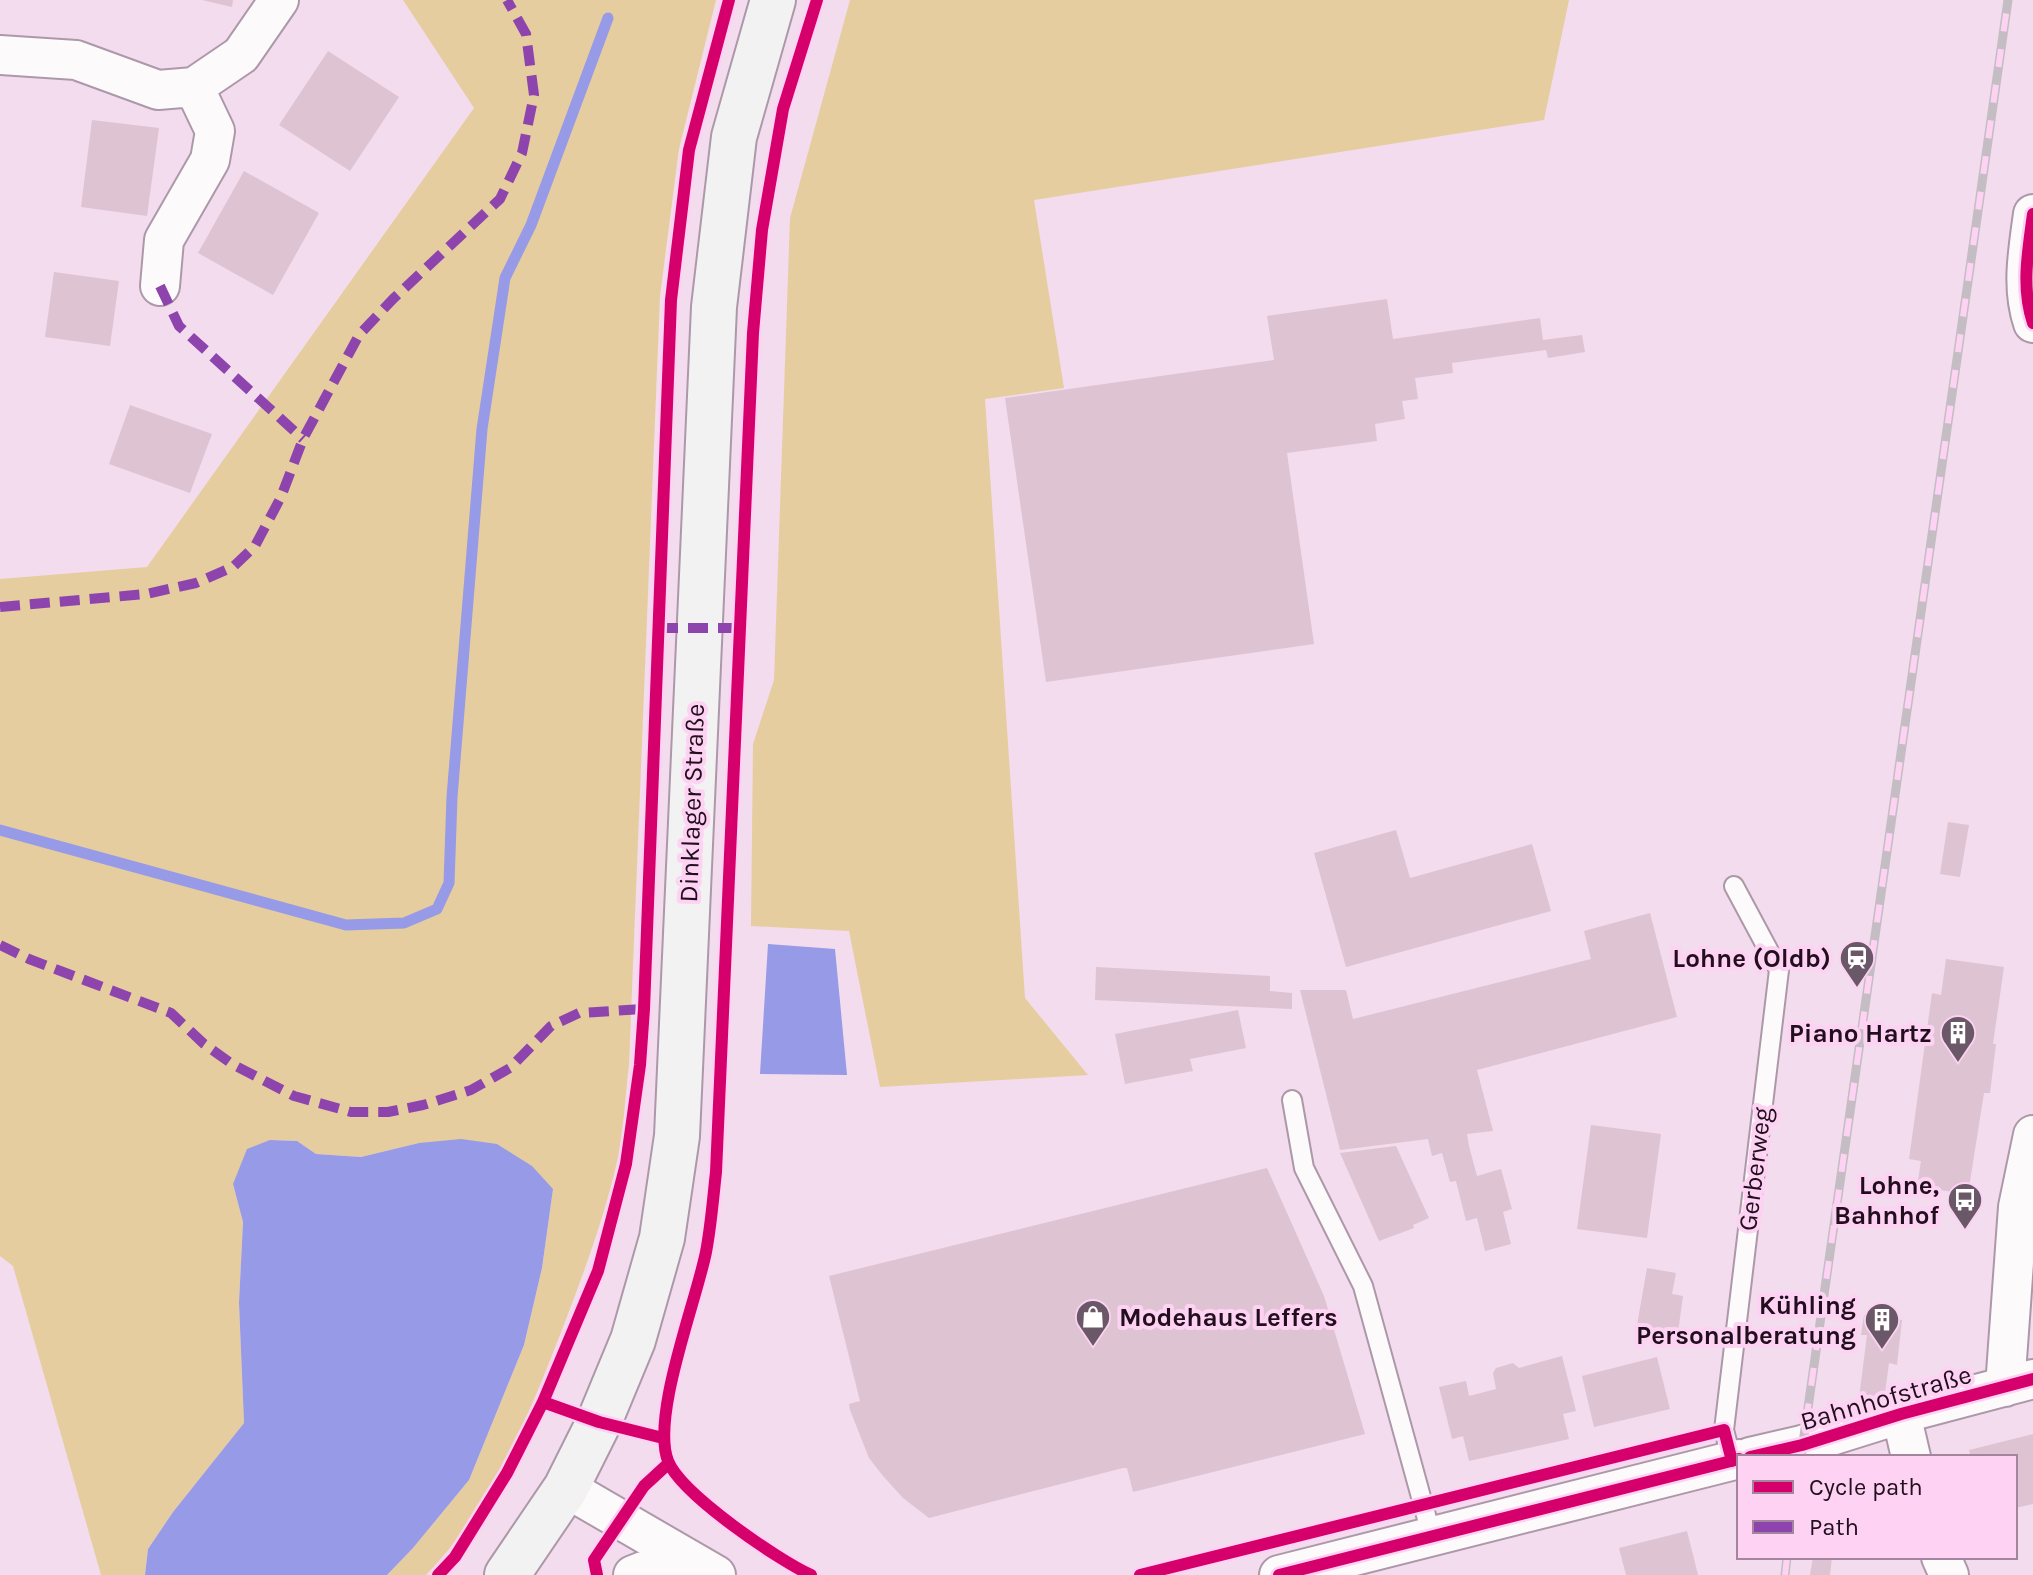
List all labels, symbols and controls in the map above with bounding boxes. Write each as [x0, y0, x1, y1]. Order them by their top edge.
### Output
street label: Dinklager Straße [673, 703, 711, 903]
station icon: Lohne (Oldb) [1838, 939, 1876, 989]
place label: Lohne (Oldb) [1672, 943, 1831, 974]
building icon: Piano Hartz [1939, 1014, 1977, 1064]
place label: Piano Hartz [1789, 1018, 1932, 1049]
street label: Gerberweg [1732, 1105, 1778, 1233]
place label: Lohne, Bahnhof [1834, 1170, 1939, 1231]
bus stop icon: Lohne, Bahnhof [1946, 1181, 1984, 1231]
place label: Kühling Personalberatung [1636, 1290, 1856, 1351]
shop icon: Modehaus Leffers [1074, 1298, 1112, 1348]
building icon: Kühling Personalberatung [1863, 1301, 1901, 1351]
place label: Modehaus Leffers [1119, 1302, 1338, 1333]
street label: Bahnhofstraße [1797, 1359, 1975, 1437]
legend [1737, 1455, 2017, 1559]
text: Cycle path [1809, 1473, 1923, 1501]
text: Path [1809, 1513, 1859, 1541]

